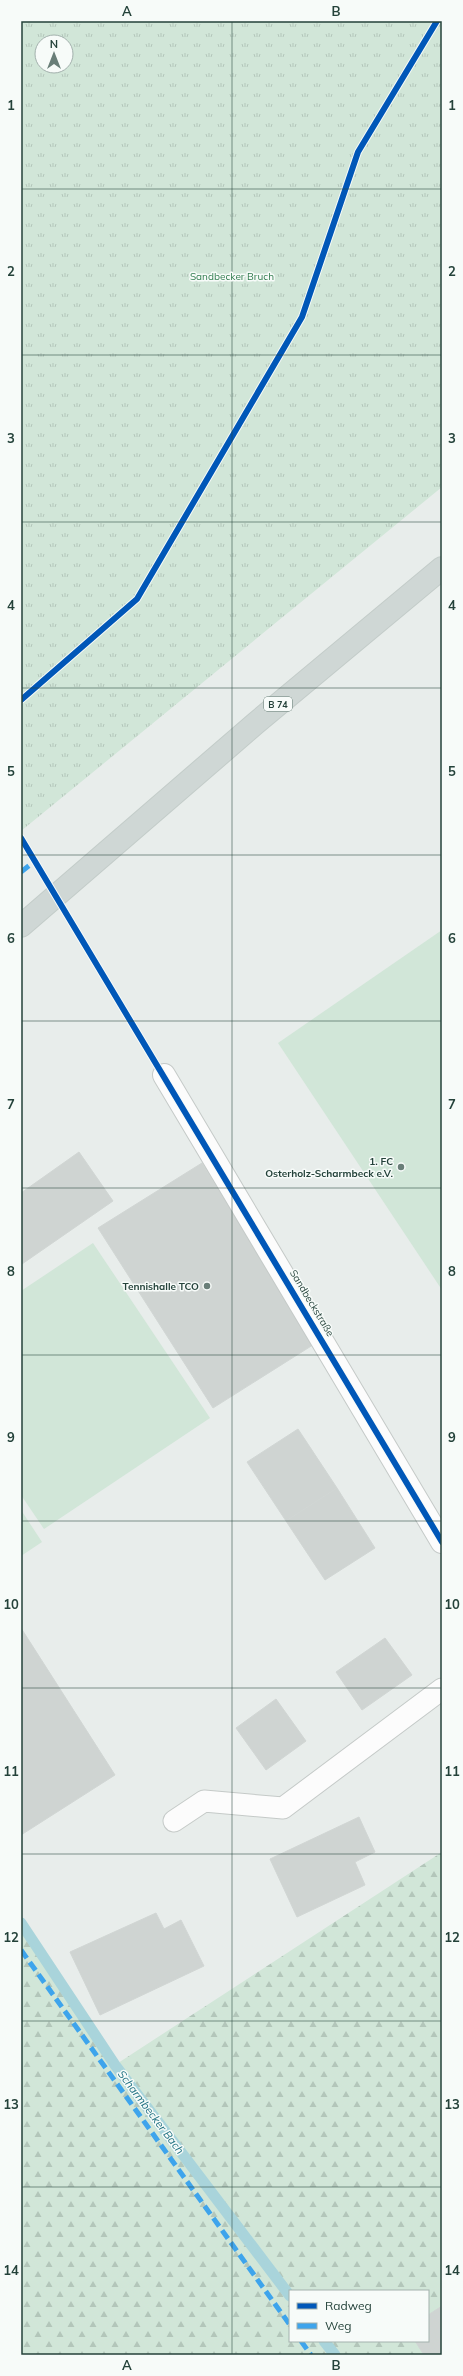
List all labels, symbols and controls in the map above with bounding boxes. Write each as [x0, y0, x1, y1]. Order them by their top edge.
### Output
text: A [122, 3, 132, 19]
text: B [332, 3, 341, 19]
north arrow [34, 34, 74, 74]
text: N [50, 37, 58, 51]
text: 1 [7, 97, 15, 113]
text: 1 [448, 97, 456, 113]
text: 2 [7, 263, 15, 279]
text: 2 [448, 263, 456, 279]
park label: Sandbecker Bruch [190, 270, 274, 283]
text: 3 [7, 430, 15, 446]
text: 3 [448, 430, 456, 446]
text: 4 [7, 597, 15, 613]
text: 4 [448, 597, 456, 613]
road number: B 74 [264, 697, 292, 711]
text: 5 [7, 763, 15, 779]
text: 5 [448, 763, 456, 779]
text: 6 [7, 930, 15, 946]
text: 6 [448, 930, 456, 946]
text: 7 [7, 1096, 15, 1112]
text: 7 [448, 1096, 456, 1112]
place label: 1. FC Osterholz-Scharmbeck e.V. [265, 1155, 393, 1180]
marker: 1. FC Osterholz-Scharmbeck e.V. [396, 1162, 406, 1172]
text: 8 [7, 1263, 15, 1279]
text: 8 [448, 1263, 456, 1279]
street label: Sandbeckstraße [287, 1267, 337, 1339]
place label: Tennishalle TCO [123, 1280, 199, 1293]
marker: Tennishalle TCO [202, 1281, 212, 1291]
text: 9 [7, 1429, 15, 1445]
text: 9 [448, 1429, 456, 1445]
text: 10 [3, 1596, 19, 1612]
text: 10 [444, 1596, 460, 1612]
text: 11 [3, 1763, 19, 1779]
text: 11 [444, 1763, 460, 1779]
text: 12 [3, 1929, 19, 1945]
text: 12 [444, 1929, 460, 1945]
water label: Scharmbecker Bach [115, 2067, 187, 2157]
text: 13 [3, 2096, 19, 2112]
text: 13 [444, 2096, 460, 2112]
text: 14 [3, 2262, 19, 2278]
text: 14 [444, 2262, 460, 2278]
legend [289, 2290, 429, 2342]
text: Radweg [325, 2298, 372, 2313]
text: Weg [325, 2318, 351, 2333]
text: A [122, 2357, 132, 2373]
text: B [332, 2357, 341, 2373]

